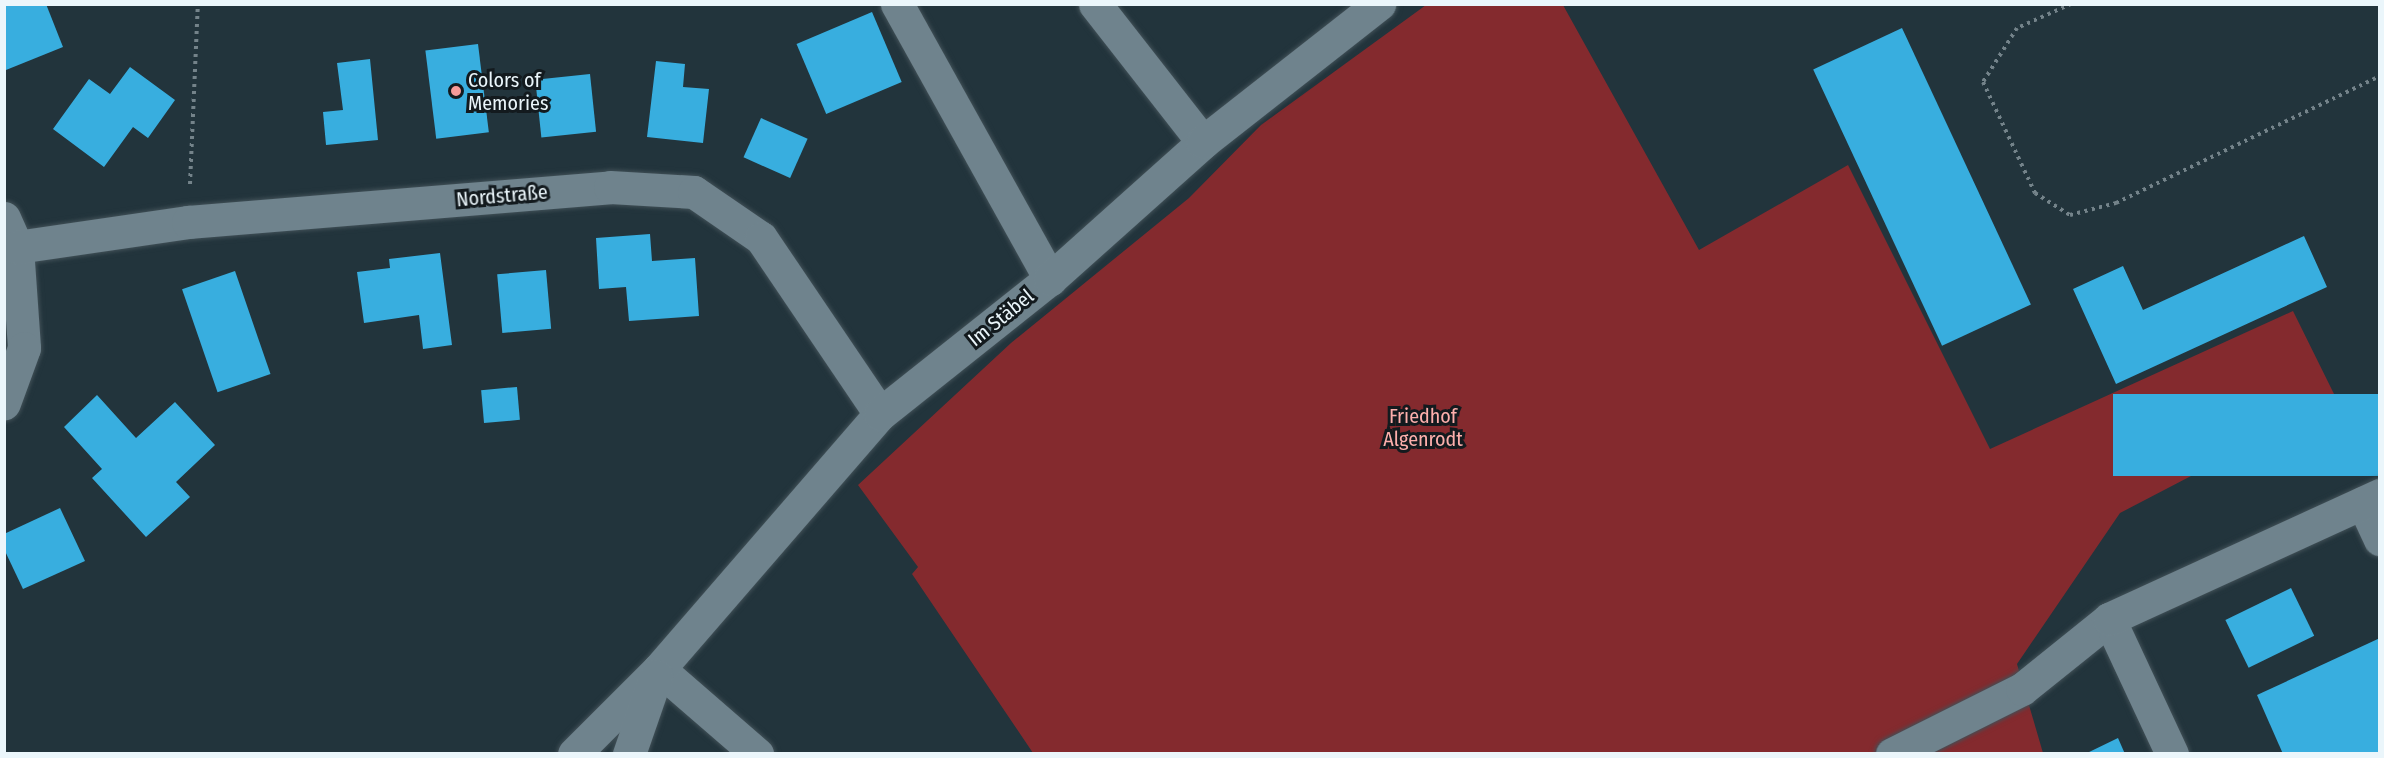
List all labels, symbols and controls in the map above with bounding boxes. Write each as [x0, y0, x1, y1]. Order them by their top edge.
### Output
place label: Colors of Memories [468, 68, 548, 115]
marker: Colors of Memories [449, 84, 463, 98]
street label: Nordstraße [455, 180, 549, 212]
street label: Im Stäbel [963, 284, 1039, 352]
park label: Friedhof Algenrodt [1383, 404, 1463, 451]

